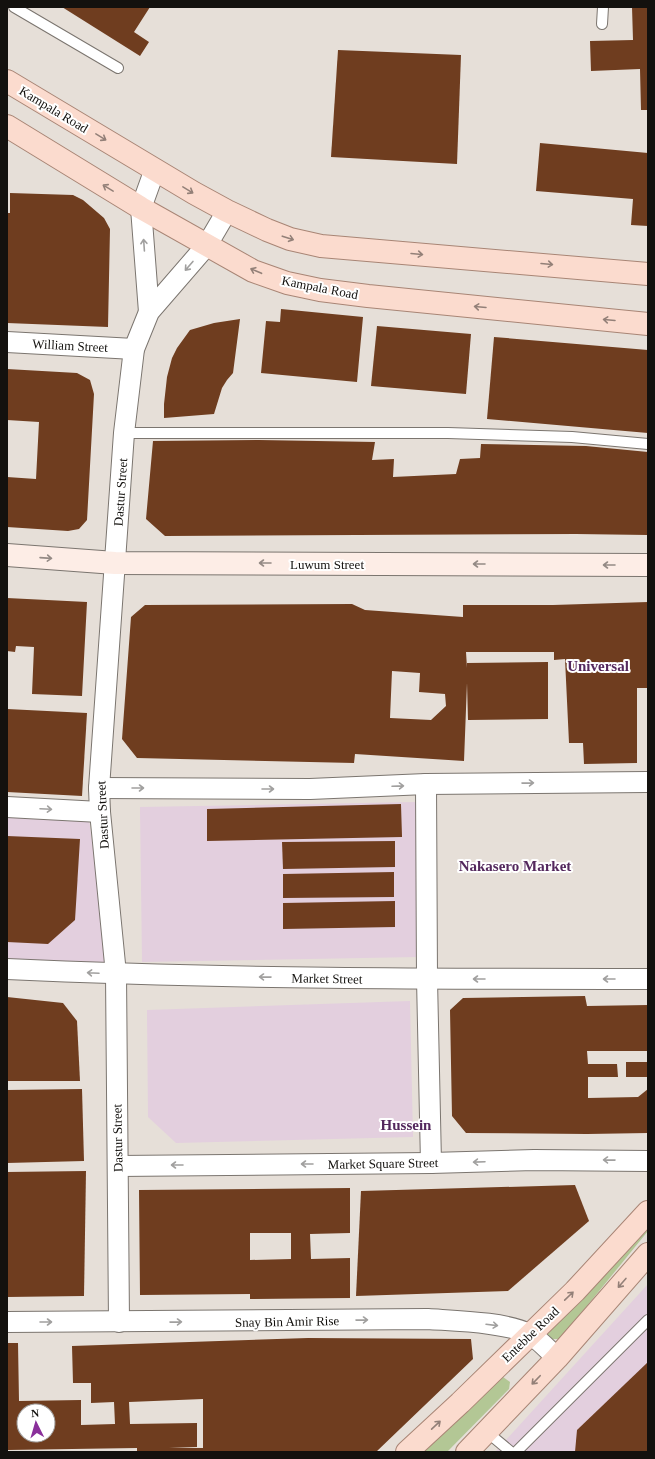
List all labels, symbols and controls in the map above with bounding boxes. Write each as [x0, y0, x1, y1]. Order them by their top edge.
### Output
street label: Kampala Road [17, 83, 91, 136]
one-way arrow [95, 134, 107, 142]
one-way arrow [102, 183, 114, 191]
one-way arrow [182, 186, 194, 194]
one-way arrow [282, 235, 295, 242]
one-way arrow [140, 239, 147, 252]
one-way arrow [410, 250, 423, 257]
one-way arrow [184, 261, 194, 271]
one-way arrow [540, 261, 553, 268]
one-way arrow [250, 267, 262, 275]
street label: Kampala Road [280, 273, 360, 302]
one-way arrow [474, 303, 487, 311]
one-way arrow [603, 316, 616, 324]
street label: William Street [32, 336, 109, 355]
street label: Dastur Street [111, 457, 130, 527]
one-way arrow [39, 554, 52, 561]
street label: Luwum Street [290, 557, 364, 572]
one-way arrow [259, 559, 272, 567]
one-way arrow [473, 560, 486, 568]
one-way arrow [603, 561, 616, 569]
district label: Universal [567, 658, 629, 674]
one-way arrow [521, 779, 534, 787]
street label: Dastur Street [93, 780, 112, 849]
one-way arrow [391, 782, 404, 789]
one-way arrow [131, 784, 144, 792]
one-way arrow [261, 785, 274, 793]
one-way arrow [39, 806, 52, 813]
district label: Nakasero Market [459, 858, 571, 874]
one-way arrow [87, 970, 100, 977]
street label: Market Street [291, 970, 363, 987]
one-way arrow [259, 973, 272, 981]
one-way arrow [473, 975, 486, 983]
one-way arrow [603, 975, 616, 983]
street label: Dastur Street [109, 1103, 126, 1172]
district label: Hussein [381, 1117, 432, 1133]
street label: Market Square Street [328, 1155, 439, 1172]
one-way arrow [603, 1157, 616, 1164]
one-way arrow [473, 1158, 486, 1166]
one-way arrow [301, 1160, 314, 1168]
one-way arrow [171, 1161, 184, 1169]
one-way arrow [618, 1278, 627, 1288]
one-way arrow [564, 1291, 574, 1301]
street label: Entebbe Road [499, 1303, 562, 1365]
street label: Snay Bin Amir Rise [235, 1313, 340, 1330]
one-way arrow [355, 1316, 368, 1324]
one-way arrow [39, 1318, 52, 1326]
one-way arrow [169, 1318, 182, 1325]
one-way arrow [485, 1321, 498, 1329]
one-way arrow [531, 1375, 541, 1385]
north arrow [16, 1403, 56, 1443]
text: N [31, 1407, 40, 1419]
one-way arrow [431, 1421, 441, 1430]

